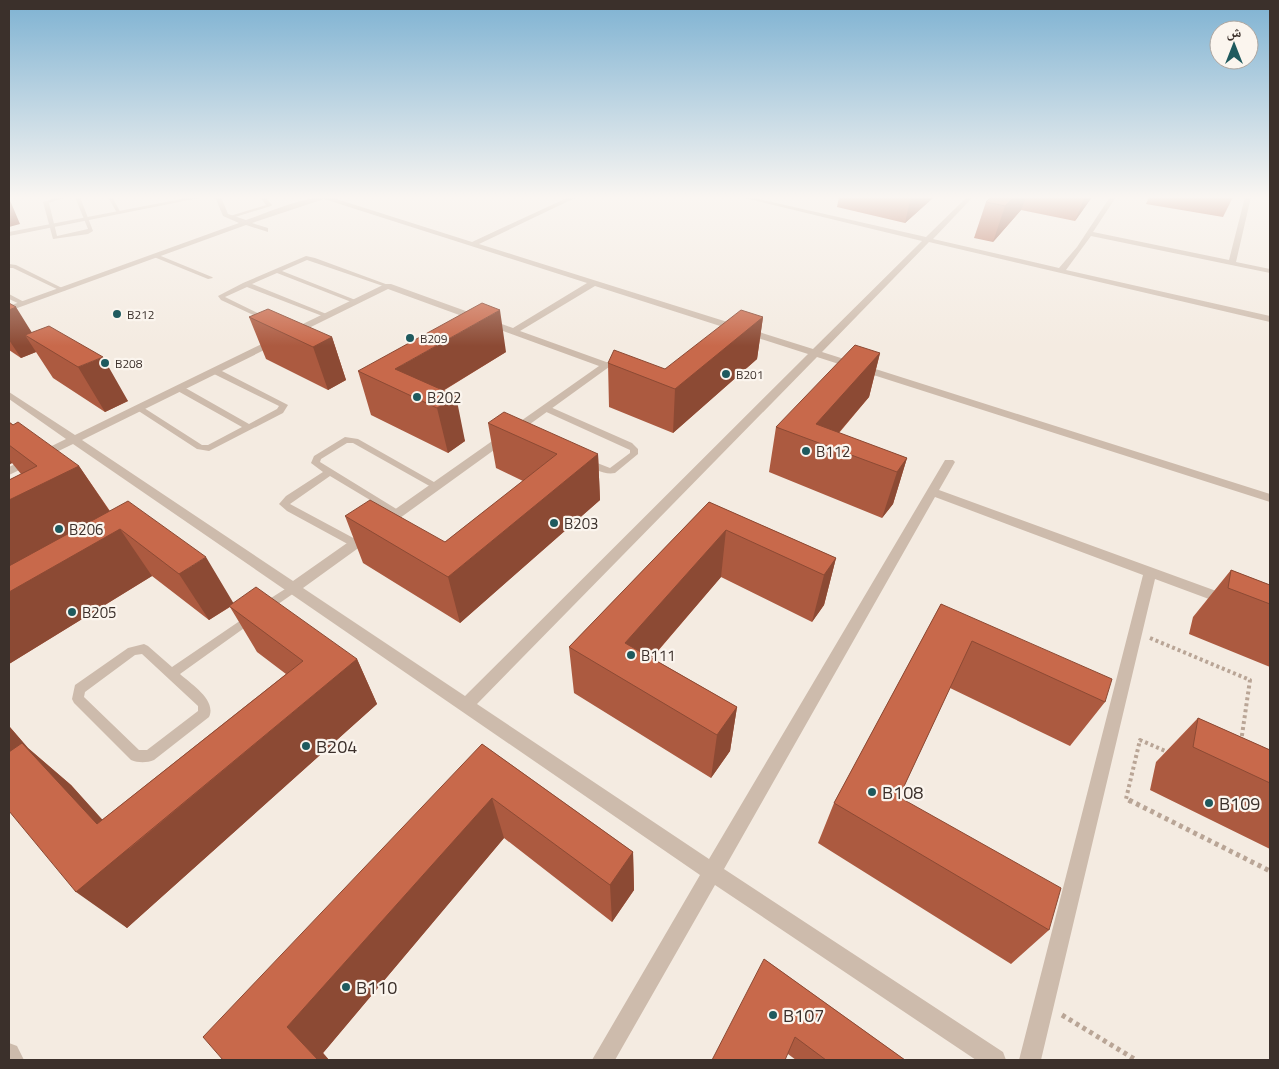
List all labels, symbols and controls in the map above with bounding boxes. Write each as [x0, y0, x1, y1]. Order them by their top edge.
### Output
north arrow [1209, 20, 1259, 70]
text: ش [1227, 21, 1242, 42]
place label: B212 [127, 305, 155, 324]
marker: B212 [111, 308, 123, 320]
place label: B209 [420, 329, 448, 348]
marker: B209 [404, 332, 416, 344]
place label: B208 [115, 354, 143, 373]
marker: B208 [99, 357, 111, 369]
place label: B201 [736, 365, 764, 384]
marker: B201 [720, 368, 732, 380]
place label: B202 [427, 386, 461, 409]
marker: B202 [411, 391, 423, 403]
place label: B112 [816, 440, 850, 463]
marker: B112 [800, 445, 812, 457]
place label: B203 [564, 512, 598, 535]
marker: B203 [548, 517, 560, 529]
place label: B206 [69, 518, 103, 541]
marker: B206 [53, 523, 65, 535]
place label: B205 [82, 601, 116, 624]
marker: B205 [66, 606, 78, 618]
place label: B111 [641, 644, 675, 667]
marker: B111 [625, 649, 637, 661]
place label: B204 [316, 733, 357, 760]
marker: B204 [300, 740, 312, 752]
place label: B108 [882, 779, 923, 806]
marker: B108 [866, 786, 878, 798]
place label: B109 [1219, 790, 1260, 817]
marker: B109 [1203, 797, 1215, 809]
place label: B110 [356, 974, 397, 1001]
marker: B110 [340, 981, 352, 993]
place label: B107 [783, 1002, 824, 1029]
marker: B107 [767, 1009, 779, 1021]

